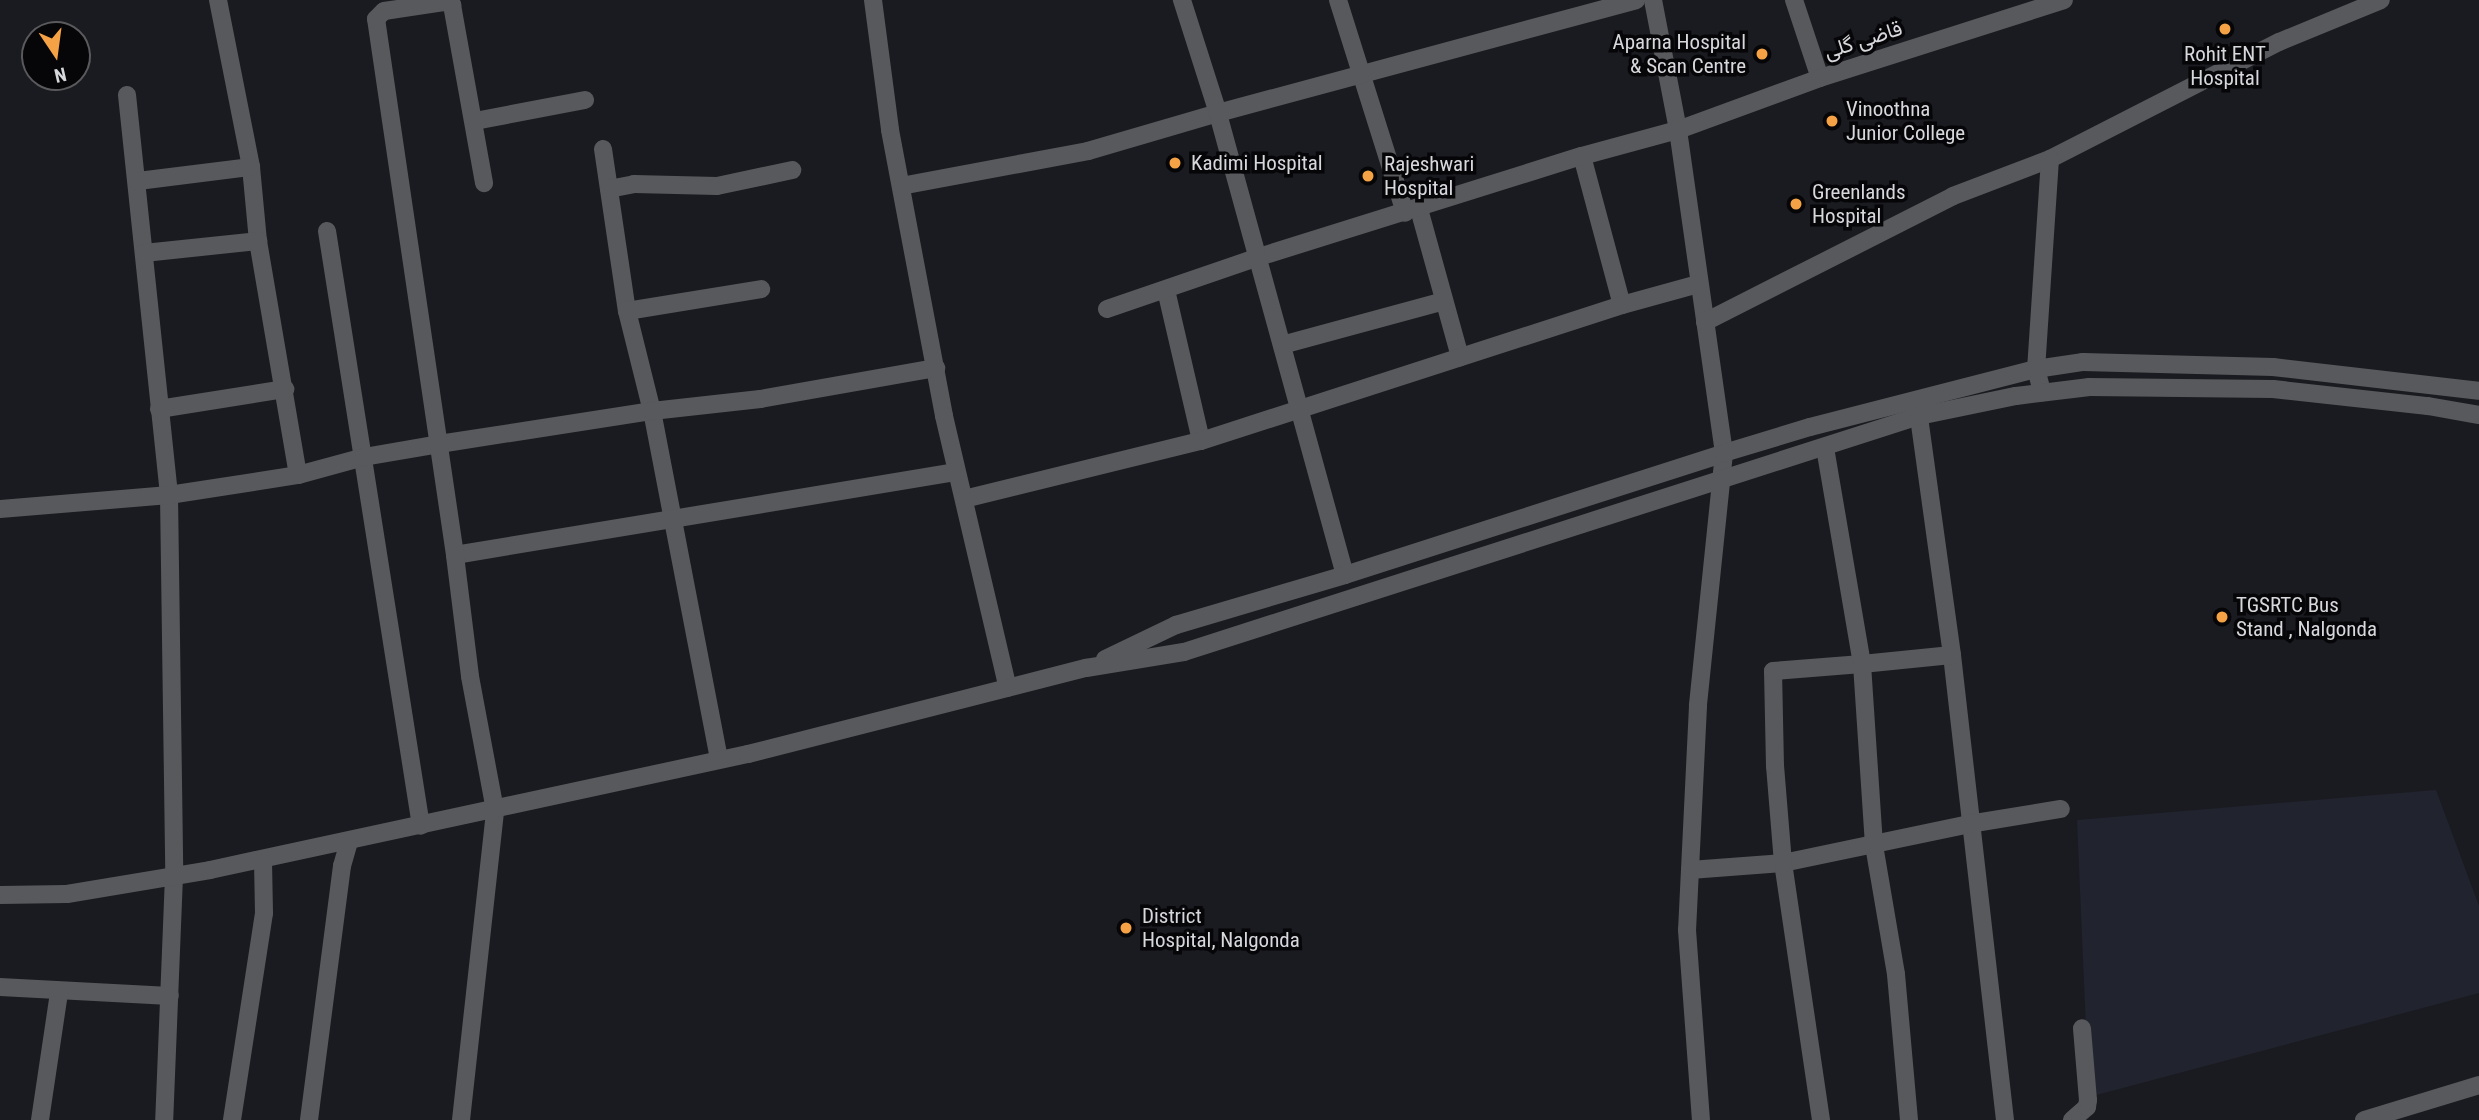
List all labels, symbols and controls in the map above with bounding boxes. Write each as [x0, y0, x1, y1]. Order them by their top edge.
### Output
street label: قاضی گلی [1821, 16, 1905, 64]
marker: Rohit ENT Hospital [2215, 19, 2235, 39]
north arrow [21, 21, 91, 91]
place label: Aparna Hospital & Scan Centre [1613, 29, 1746, 79]
place label: Rohit ENT Hospital [2184, 41, 2266, 91]
marker: Aparna Hospital & Scan Centre [1752, 44, 1772, 64]
text: N [52, 62, 69, 88]
place label: Vinoothna Junior College [1846, 96, 1965, 146]
marker: Vinoothna Junior College [1824, 113, 1840, 129]
place label: Kadimi Hospital [1191, 150, 1323, 176]
place label: Rajeshwari Hospital [1384, 151, 1474, 201]
marker: Kadimi Hospital [1165, 153, 1185, 173]
marker: Rajeshwari Hospital [1358, 166, 1378, 186]
place label: Greenlands Hospital [1812, 179, 1906, 229]
marker: Greenlands Hospital [1786, 194, 1806, 214]
place label: TGSRTC Bus Stand , Nalgonda [2236, 592, 2377, 642]
marker: TGSRTC Bus Stand , Nalgonda [2214, 609, 2230, 625]
place label: District Hospital, Nalgonda [1142, 903, 1300, 953]
marker: District Hospital, Nalgonda [1116, 918, 1136, 938]

